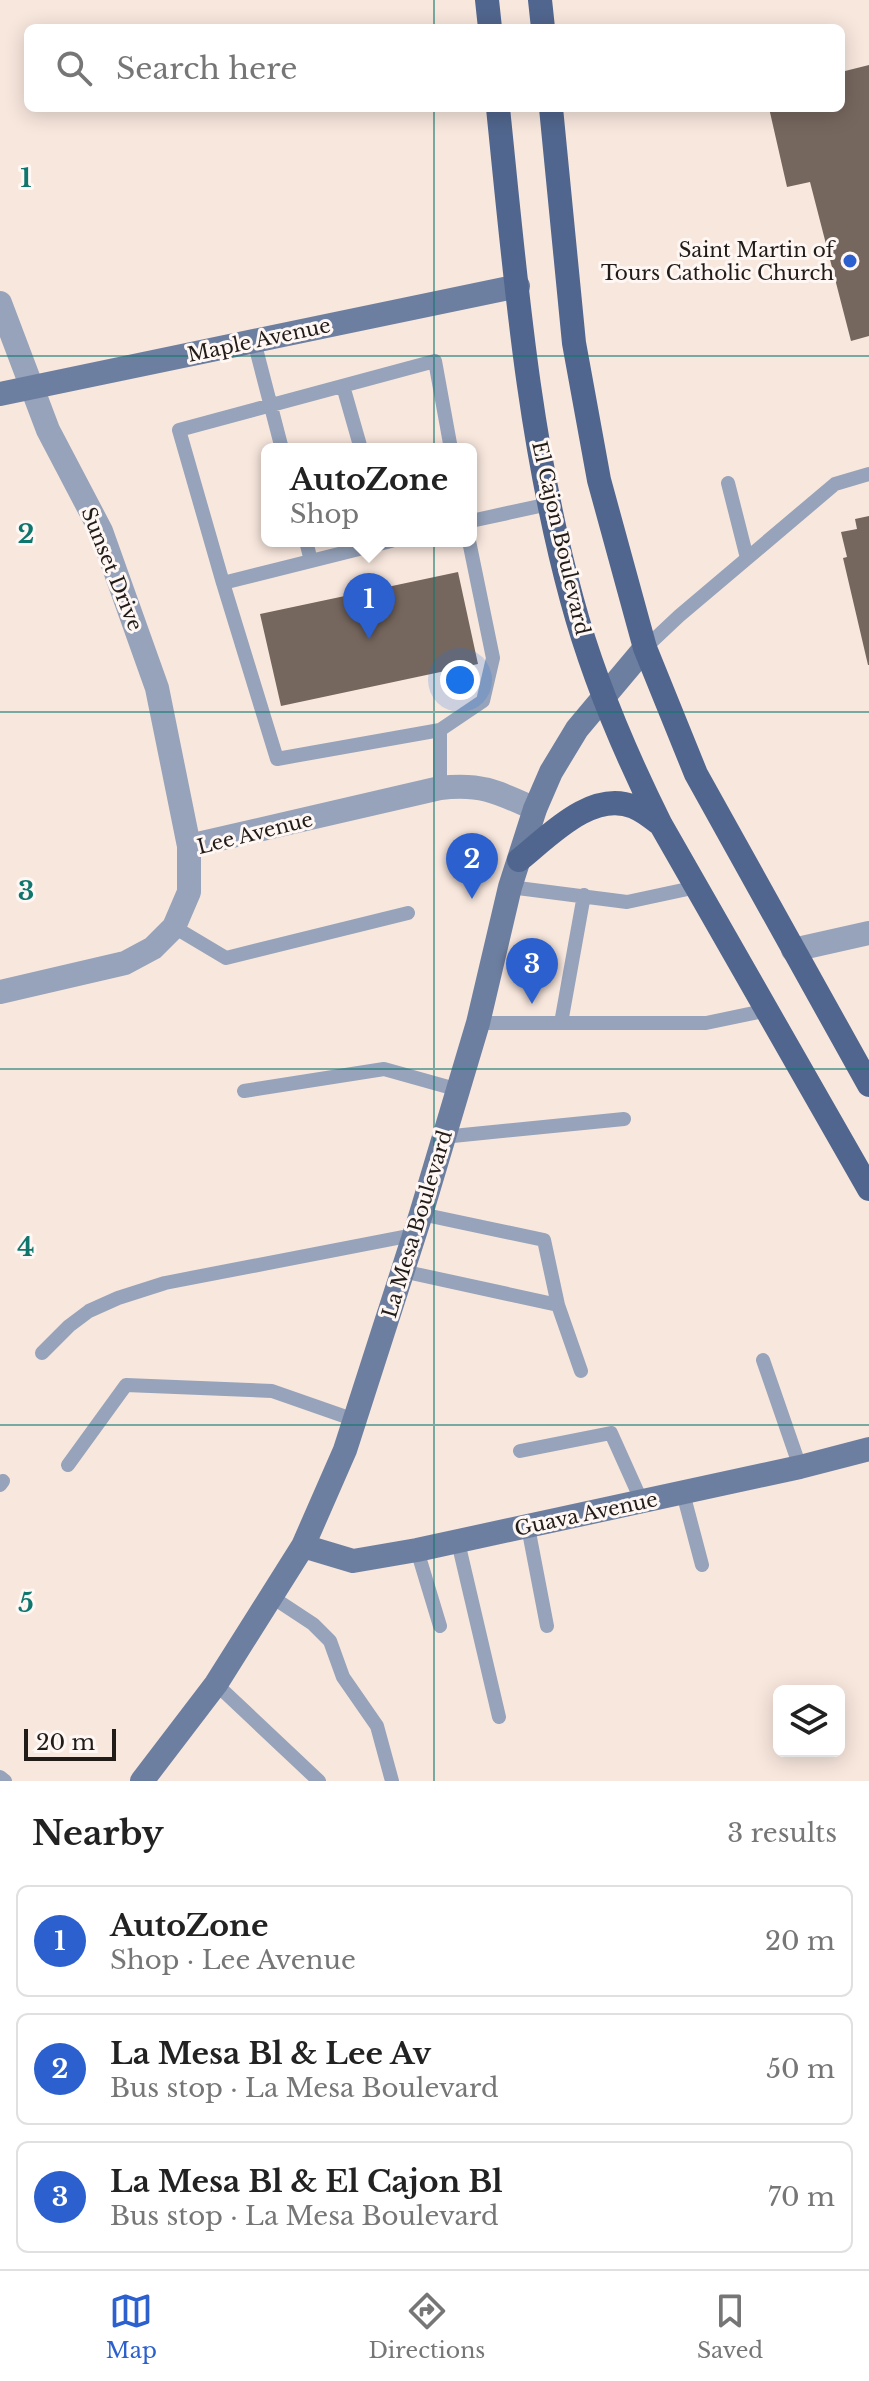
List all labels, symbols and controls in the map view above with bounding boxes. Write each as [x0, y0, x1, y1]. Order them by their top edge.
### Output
search box [24, 24, 845, 112]
icon: search [52, 46, 96, 90]
text: Search here [116, 50, 297, 87]
text: 1 [20, 162, 32, 194]
place label: Saint Martin of Tours Catholic Church [601, 238, 837, 285]
marker: Saint Martin of Tours Catholic Church [841, 252, 859, 270]
street label: Maple Avenue [185, 313, 333, 367]
street label: El Cajon Boulevard [527, 439, 595, 637]
popup [261, 443, 477, 547]
text: AutoZone [290, 461, 448, 498]
text: Shop [290, 498, 359, 530]
street label: Sunset Drive [76, 504, 148, 634]
text: 2 [18, 518, 34, 550]
pin: 1 [343, 573, 395, 639]
your location [440, 660, 480, 700]
street label: Lee Avenue [195, 807, 315, 859]
pin: 2 [446, 833, 498, 899]
text: 3 [18, 875, 34, 907]
pin: 3 [506, 938, 558, 1004]
street label: La Mesa Boulevard [377, 1127, 457, 1321]
text: 4 [17, 1231, 35, 1263]
street label: Guava Avenue [512, 1487, 660, 1541]
text: 5 [18, 1587, 34, 1619]
map controls [773, 1685, 845, 1757]
button: layers [773, 1685, 845, 1757]
scale bar [24, 1725, 116, 1761]
text: 20 m [36, 1729, 95, 1756]
text: Nearby [32, 1812, 164, 1854]
text: 3 results [727, 1817, 837, 1849]
text: AutoZone [110, 1907, 268, 1944]
text: 1 [54, 1925, 66, 1957]
text: 20 m [765, 1925, 835, 1957]
text: Shop · Lee Avenue [110, 1944, 356, 1976]
text: La Mesa Bl & Lee Av [110, 2035, 431, 2072]
text: 2 [52, 2053, 68, 2085]
text: 50 m [766, 2053, 835, 2085]
text: Bus stop · La Mesa Boulevard [110, 2072, 499, 2104]
text: La Mesa Bl & El Cajon Bl [110, 2163, 503, 2200]
text: 3 [52, 2181, 68, 2213]
text: 70 m [768, 2181, 835, 2213]
text: Bus stop · La Mesa Boulevard [110, 2200, 499, 2232]
tab: Map [106, 2289, 157, 2364]
tab: Directions [368, 2289, 485, 2364]
tab: Saved [697, 2289, 763, 2364]

